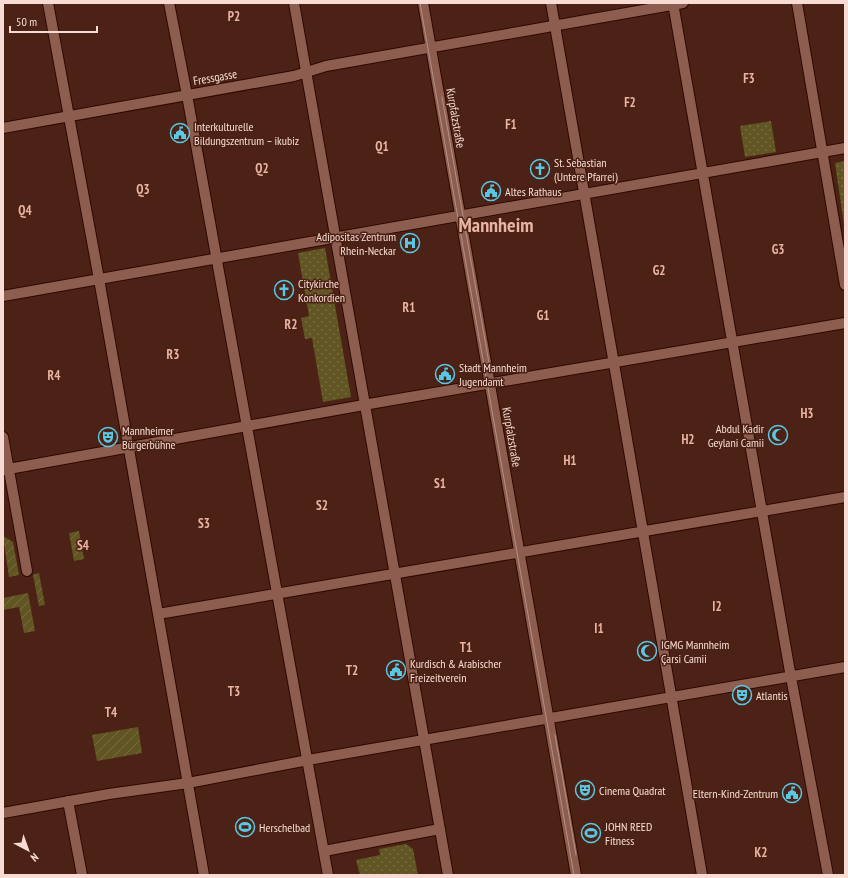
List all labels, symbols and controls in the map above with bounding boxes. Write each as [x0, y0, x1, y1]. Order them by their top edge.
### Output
scale bar [10, 8, 97, 34]
district label: P2 [228, 8, 240, 25]
text: 50 m [16, 14, 37, 29]
street label: Fressgasse [192, 66, 238, 88]
district label: F3 [743, 70, 755, 87]
street label: Kurpfalzstraße [443, 87, 469, 149]
district label: F2 [624, 94, 636, 111]
district label: F1 [505, 116, 517, 133]
place label: Interkulturelle Bildungszentrum – ikubiz [194, 119, 299, 148]
public building icon: Interkulturelle Bildungszentrum – ikubiz [169, 122, 191, 144]
district label: Q1 [375, 138, 389, 155]
place label: St. Sebastian (Untere Pfarrei) [554, 155, 618, 184]
church icon: St. Sebastian (Untere Pfarrei) [529, 158, 551, 180]
district label: Q2 [255, 160, 269, 177]
public building icon: Altes Rathaus [480, 180, 502, 202]
district label: Q3 [136, 181, 150, 198]
place label: Altes Rathaus [505, 184, 561, 199]
district label: Q4 [18, 202, 32, 219]
district label: Mannheim [459, 212, 533, 238]
place label: Adipositas Zentrum Rhein-Neckar [316, 229, 397, 258]
hospital icon: Adipositas Zentrum Rhein-Neckar [399, 232, 421, 254]
district label: G3 [772, 241, 784, 258]
district label: G2 [653, 262, 665, 279]
place label: Citykirche Konkordien [298, 276, 345, 305]
church icon: Citykirche Konkordien [273, 279, 295, 301]
district label: R1 [403, 299, 415, 316]
district label: G1 [537, 307, 549, 324]
district label: R2 [285, 316, 297, 333]
district label: R3 [167, 346, 179, 363]
place label: Stadt Mannheim Jugendamt [458, 360, 527, 389]
public building icon: Stadt Mannheim Jugendamt [434, 363, 456, 385]
district label: R4 [48, 367, 61, 384]
district label: H3 [800, 405, 814, 422]
street label: Kurpfalzstraße [499, 406, 525, 468]
place label: Abdul Kadir Geylani Camii [708, 421, 765, 450]
place label: Mannheimer Bürgerbühne [122, 423, 176, 452]
mosque icon: Abdul Kadir Geylani Camii [767, 424, 789, 446]
theatre icon: Mannheimer Bürgerbühne [97, 426, 119, 448]
district label: H2 [681, 431, 695, 448]
district label: H1 [563, 452, 577, 469]
district label: S1 [434, 475, 446, 492]
district label: S2 [316, 497, 328, 514]
district label: S3 [198, 515, 210, 532]
district label: S4 [77, 537, 90, 554]
district label: I2 [712, 598, 722, 615]
district label: I1 [594, 620, 604, 637]
place label: IGMG Mannheim Çarsi Camii [661, 637, 730, 666]
district label: T1 [460, 639, 472, 656]
mosque icon: IGMG Mannheim Çarsi Camii [636, 640, 658, 662]
place label: Kurdisch & Arabischer Freizeitverein [410, 656, 502, 685]
public building icon: Kurdisch & Arabischer Freizeitverein [385, 659, 407, 681]
district label: T2 [346, 662, 358, 679]
district label: T3 [228, 683, 240, 700]
theatre icon: Atlantis [731, 684, 753, 706]
place label: Atlantis [756, 688, 788, 703]
district label: T4 [105, 704, 118, 721]
theatre icon: Cinema Quadrat [574, 779, 596, 801]
public building icon: Eltern-Kind-Zentrum [781, 782, 803, 804]
place label: Cinema Quadrat [599, 783, 666, 798]
place label: Eltern-Kind-Zentrum [693, 786, 778, 801]
sports icon: Herschelbad [234, 816, 256, 838]
place label: JOHN REED Fitness [604, 819, 652, 848]
place label: Herschelbad [259, 820, 310, 835]
sports icon: JOHN REED Fitness [580, 822, 602, 844]
north arrow [8, 830, 48, 870]
district label: K2 [755, 844, 767, 861]
text: N [28, 850, 41, 865]

